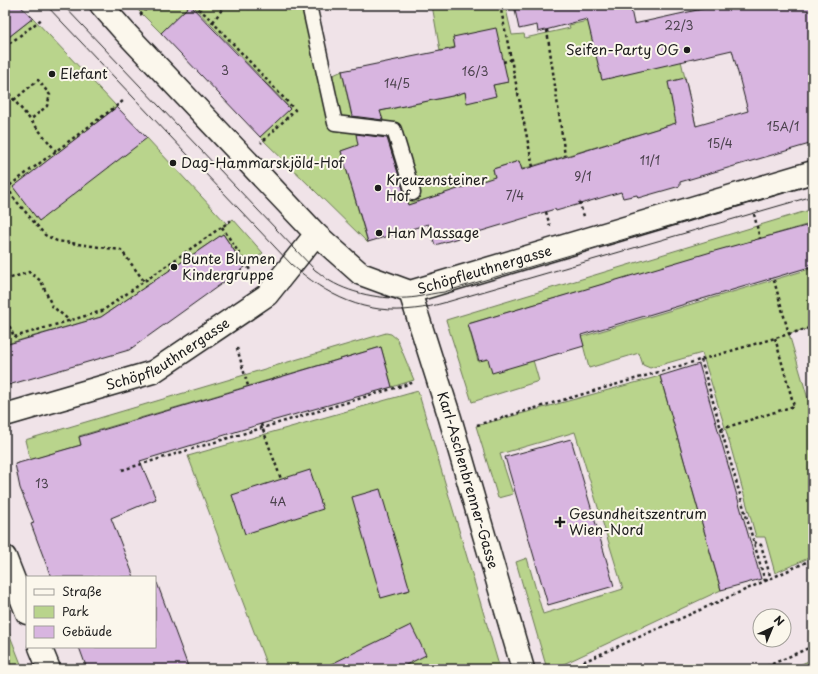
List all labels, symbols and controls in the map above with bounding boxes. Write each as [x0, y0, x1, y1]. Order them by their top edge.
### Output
house number: 22/3 [665, 16, 694, 34]
place label: Seifen-Party OG [566, 39, 679, 60]
marker: Seifen-Party OG [682, 45, 692, 55]
house number: 3 [221, 61, 229, 79]
house number: 16/3 [462, 62, 488, 80]
place label: Elefant [60, 63, 108, 84]
marker: Elefant [47, 69, 57, 79]
house number: 14/5 [384, 74, 410, 92]
house number: 15A/1 [767, 117, 799, 135]
house number: 15/4 [707, 134, 733, 152]
house number: 11/1 [640, 151, 660, 169]
place label: Dag-Hammarskjöld-Hof [181, 152, 345, 173]
marker: Dag-Hammarskjöld-Hof [168, 158, 178, 168]
house number: 9/1 [574, 167, 592, 185]
place label: Kreuzensteiner Hof [386, 169, 488, 206]
marker: Kreuzensteiner Hof [373, 183, 383, 193]
house number: 7/4 [506, 186, 524, 204]
place label: Han Massage [387, 222, 479, 243]
marker: Han Massage [374, 228, 384, 238]
street label: Schöpfleuthnergasse [414, 239, 554, 299]
place label: Bunte Blumen Kindergruppe [182, 248, 275, 285]
marker: Bunte Blumen Kindergruppe [169, 262, 179, 272]
street label: Schöpfleuthnergasse [103, 312, 234, 395]
street label: Karl-Aschenbrenner-Gasse [432, 389, 504, 571]
house number: 13 [35, 474, 49, 492]
house number: 4A [270, 492, 287, 510]
place label: Gesundheitszentrum Wien-Nord [569, 503, 707, 540]
marker: Gesundheitszentrum Wien-Nord [554, 516, 566, 528]
legend [26, 576, 156, 648]
text: Straße [62, 582, 102, 600]
text: Park [62, 602, 89, 620]
north arrow [752, 608, 792, 648]
text: N [770, 611, 789, 630]
text: Gebäude [62, 622, 112, 640]

